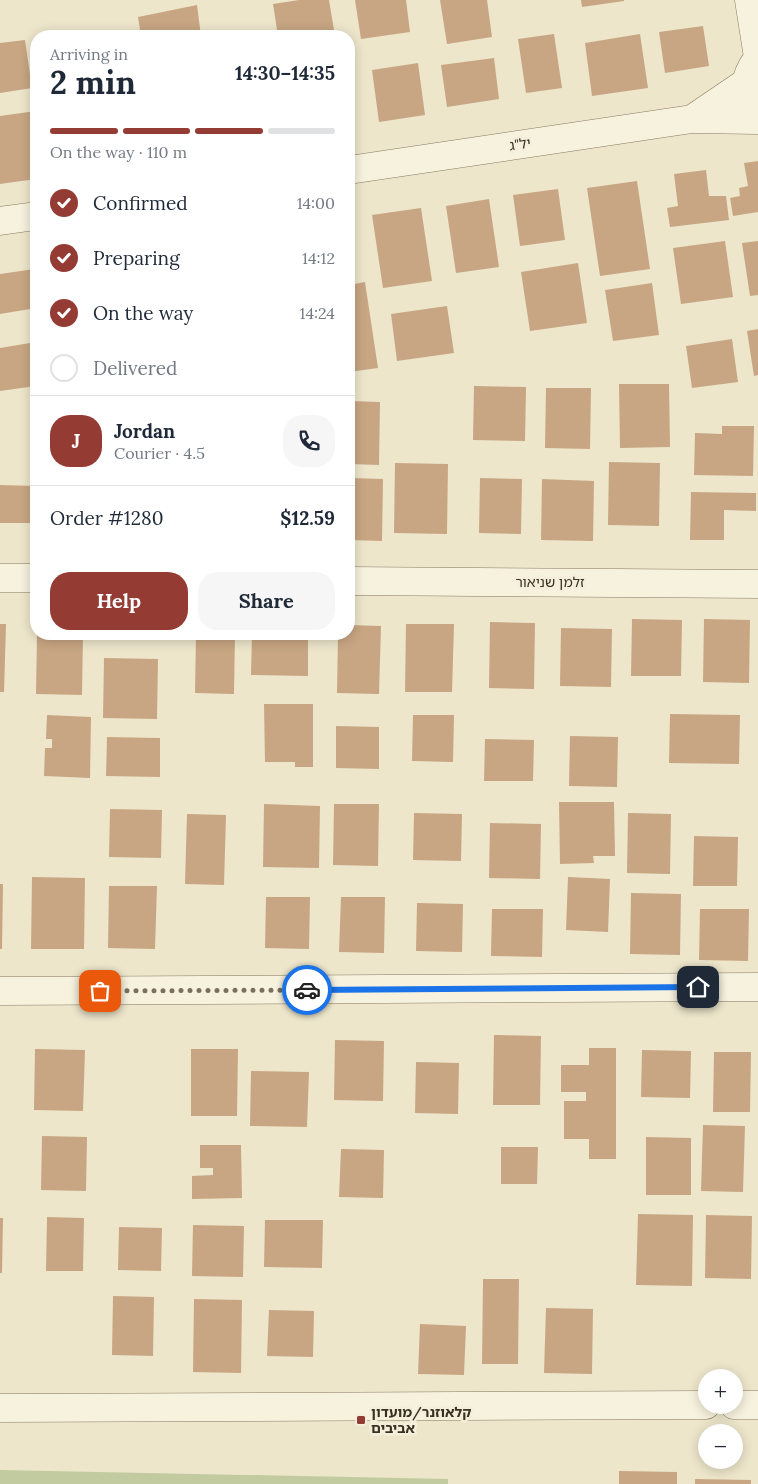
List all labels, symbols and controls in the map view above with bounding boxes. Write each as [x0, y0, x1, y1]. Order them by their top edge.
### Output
text: Arriving in [50, 44, 128, 64]
text: 14:30–14:35 [235, 61, 335, 85]
text: 2 min [50, 62, 136, 103]
street label: יל"ג [508, 134, 532, 154]
text: On the way · 110 m [50, 142, 187, 162]
icon: check [50, 189, 78, 217]
text: Confirmed [93, 191, 188, 215]
text: 14:00 [297, 193, 335, 213]
icon: check [50, 244, 78, 272]
text: Preparing [93, 246, 180, 270]
text: 14:12 [302, 248, 335, 268]
icon: check [50, 299, 78, 327]
text: On the way [93, 301, 193, 325]
text: 14:24 [300, 303, 335, 323]
text: Delivered [93, 356, 177, 380]
button: phone [283, 415, 335, 467]
text: Jordan [114, 419, 175, 443]
text: J [72, 429, 80, 453]
text: Courier · 4.5 [114, 443, 205, 463]
text: Order #1280 [50, 506, 163, 530]
text: $12.59 [280, 506, 335, 530]
button: Help [50, 572, 188, 630]
button: Share [198, 572, 335, 630]
street label: זלמן שניאור [515, 573, 585, 591]
courier [282, 965, 332, 1015]
pin [677, 966, 719, 1008]
pin [79, 970, 121, 1012]
icon: home [684, 973, 712, 1001]
icon: car [293, 976, 321, 1004]
icon: bag [86, 977, 114, 1005]
map controls [698, 1369, 743, 1469]
button: + [698, 1369, 743, 1414]
place label: קלאוזנר/מועדון אביבים [371, 1403, 471, 1437]
marker: קלאוזנר/מועדון אביבים [355, 1414, 367, 1426]
button: − [698, 1424, 743, 1469]

